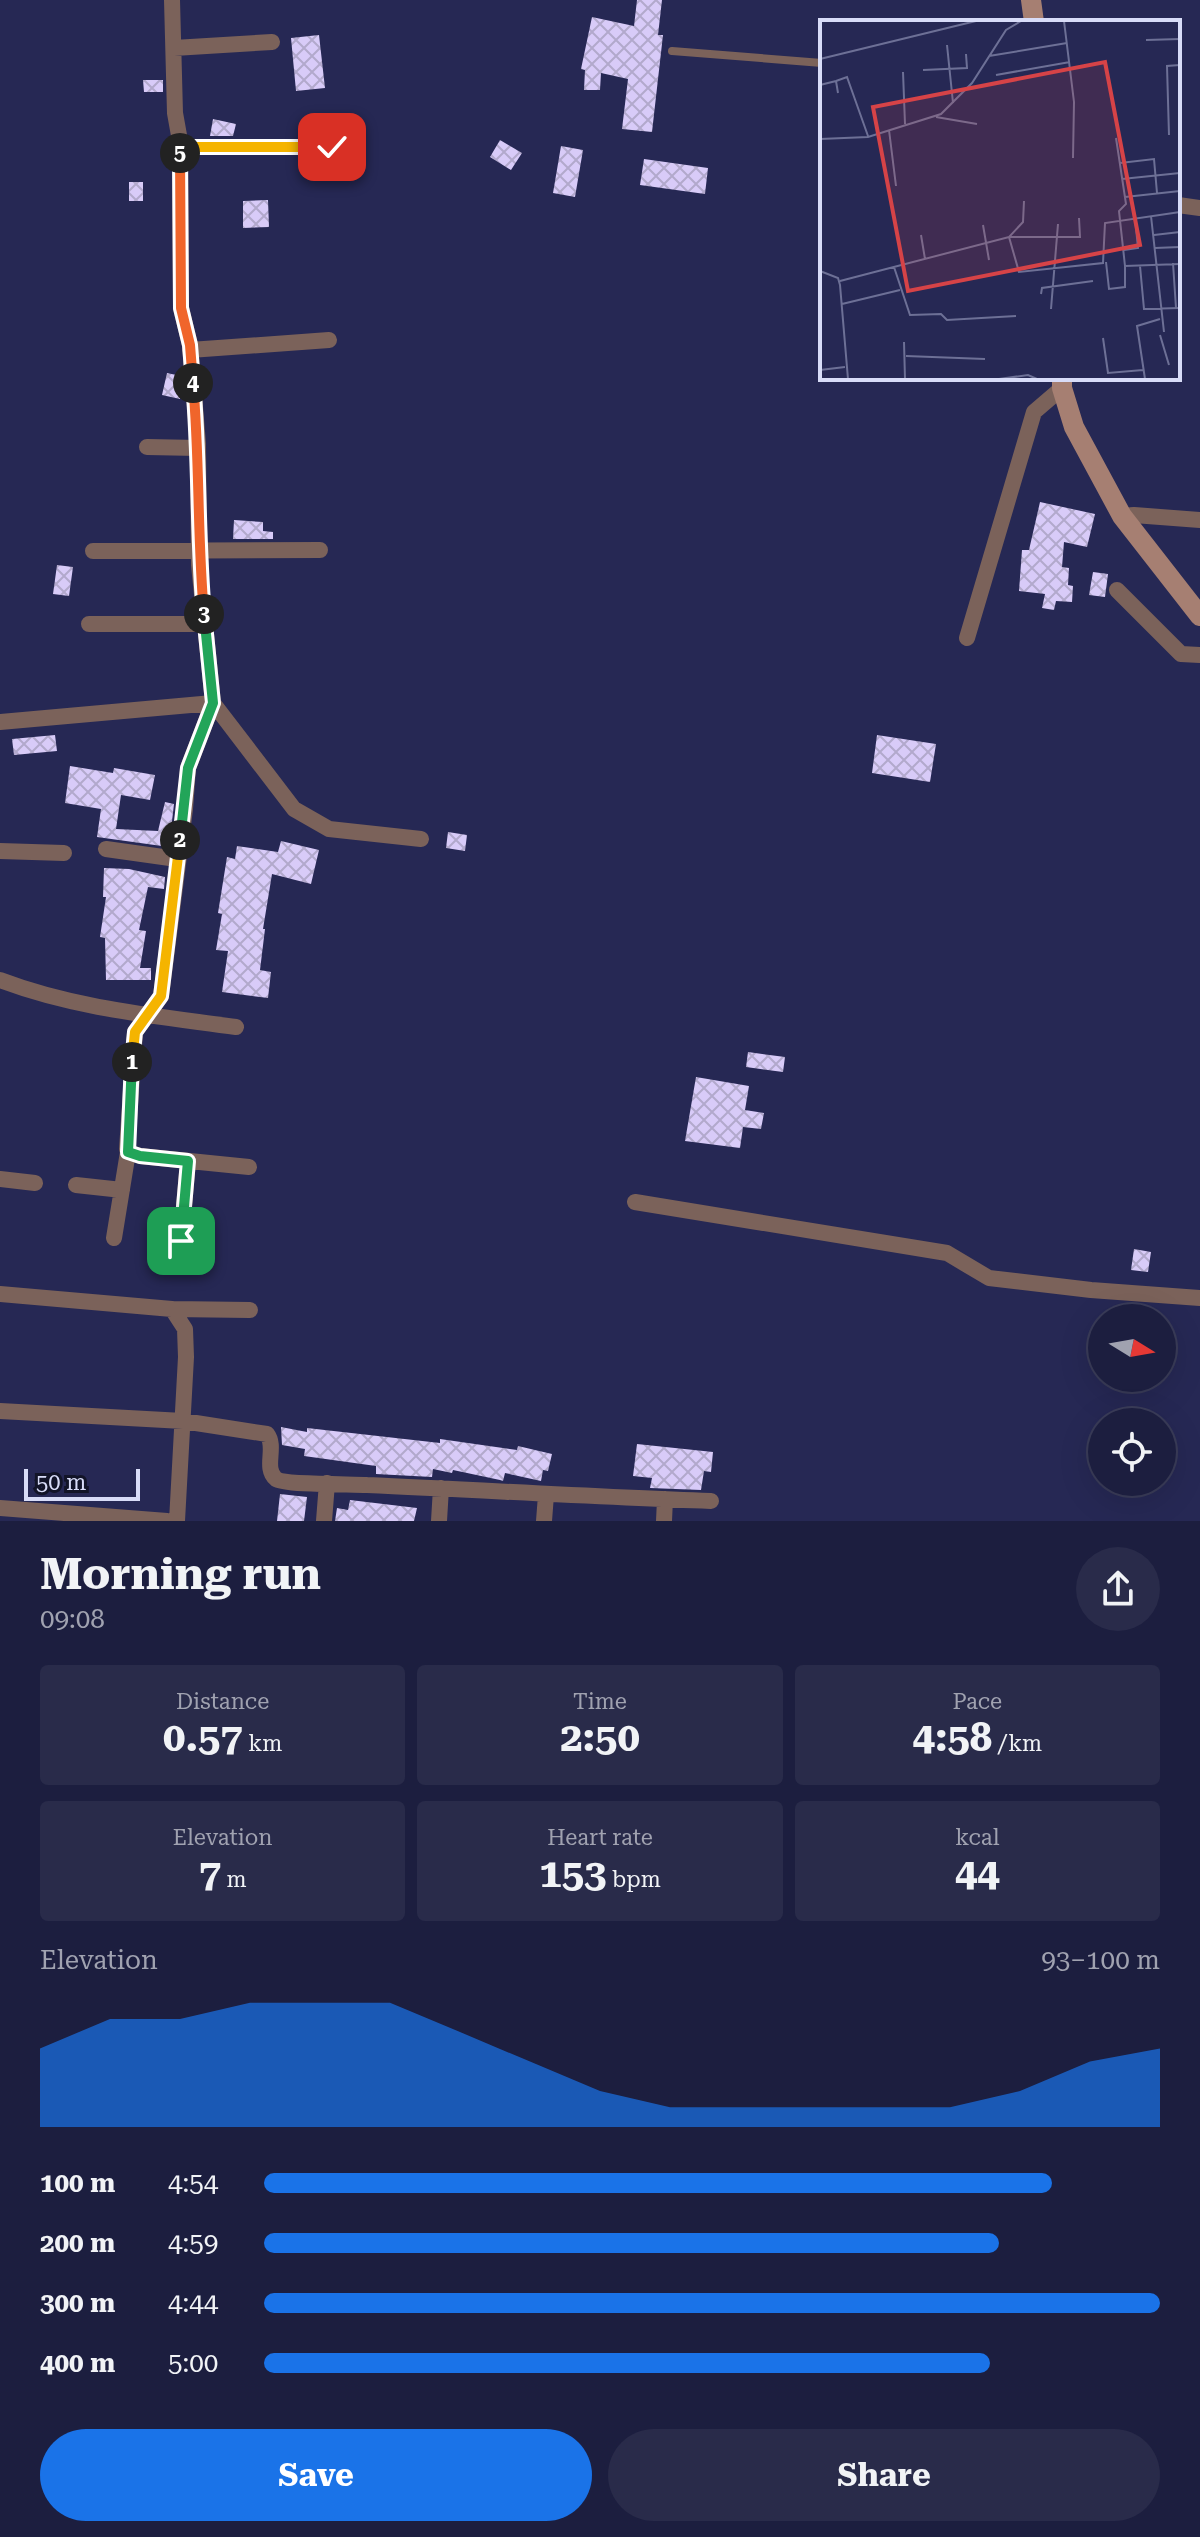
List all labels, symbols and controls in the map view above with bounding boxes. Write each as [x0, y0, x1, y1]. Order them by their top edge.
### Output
inset map [820, 20, 1180, 380]
pin [298, 113, 366, 181]
icon: check [310, 125, 354, 169]
pin: 5 [160, 133, 200, 173]
text: 5 [174, 140, 186, 165]
pin: 4 [173, 363, 213, 403]
text: 4 [187, 370, 199, 395]
pin: 3 [184, 594, 224, 634]
text: 3 [198, 601, 210, 626]
pin: 2 [160, 820, 200, 860]
text: 2 [174, 827, 186, 852]
pin: 1 [112, 1042, 152, 1082]
text: 1 [126, 1049, 138, 1074]
pin [147, 1207, 215, 1275]
icon: arrive [159, 1219, 203, 1263]
north arrow [1088, 1304, 1176, 1392]
map controls [1088, 1304, 1176, 1496]
button: locate [1088, 1408, 1176, 1496]
scale bar [24, 1465, 140, 1501]
text: 50 m [36, 1470, 86, 1495]
button: share [1076, 1547, 1160, 1631]
text: Morning run [40, 1548, 321, 1600]
text: 09:08 [40, 1604, 105, 1634]
text: Distance [176, 1689, 269, 1714]
text: Time [573, 1689, 627, 1714]
text: Pace [953, 1689, 1002, 1714]
text: 0.57 [163, 1714, 243, 1761]
text: 2:50 [560, 1714, 640, 1761]
text: 4:58 [913, 1714, 992, 1761]
text: km [243, 1731, 282, 1756]
text: /km [992, 1731, 1042, 1756]
text: Elevation [173, 1825, 273, 1850]
text: Heart rate [547, 1825, 653, 1850]
text: kcal [955, 1825, 999, 1850]
text: 7 [199, 1850, 221, 1897]
text: 153 [539, 1850, 606, 1897]
text: 44 [955, 1850, 1000, 1897]
text: m [221, 1867, 247, 1892]
text: bpm [606, 1867, 661, 1892]
text: Elevation [40, 1945, 158, 1975]
text: 93–100 m [1041, 1945, 1160, 1975]
text: 100 m [40, 2168, 115, 2198]
text: 4:54 [168, 2168, 218, 2198]
text: 200 m [40, 2228, 115, 2258]
text: 4:59 [168, 2228, 218, 2258]
text: 300 m [40, 2288, 115, 2318]
text: 4:44 [168, 2288, 218, 2318]
text: 400 m [40, 2348, 115, 2378]
text: 5:00 [168, 2348, 218, 2378]
button: Save [40, 2429, 592, 2521]
button: Share [608, 2429, 1160, 2521]

